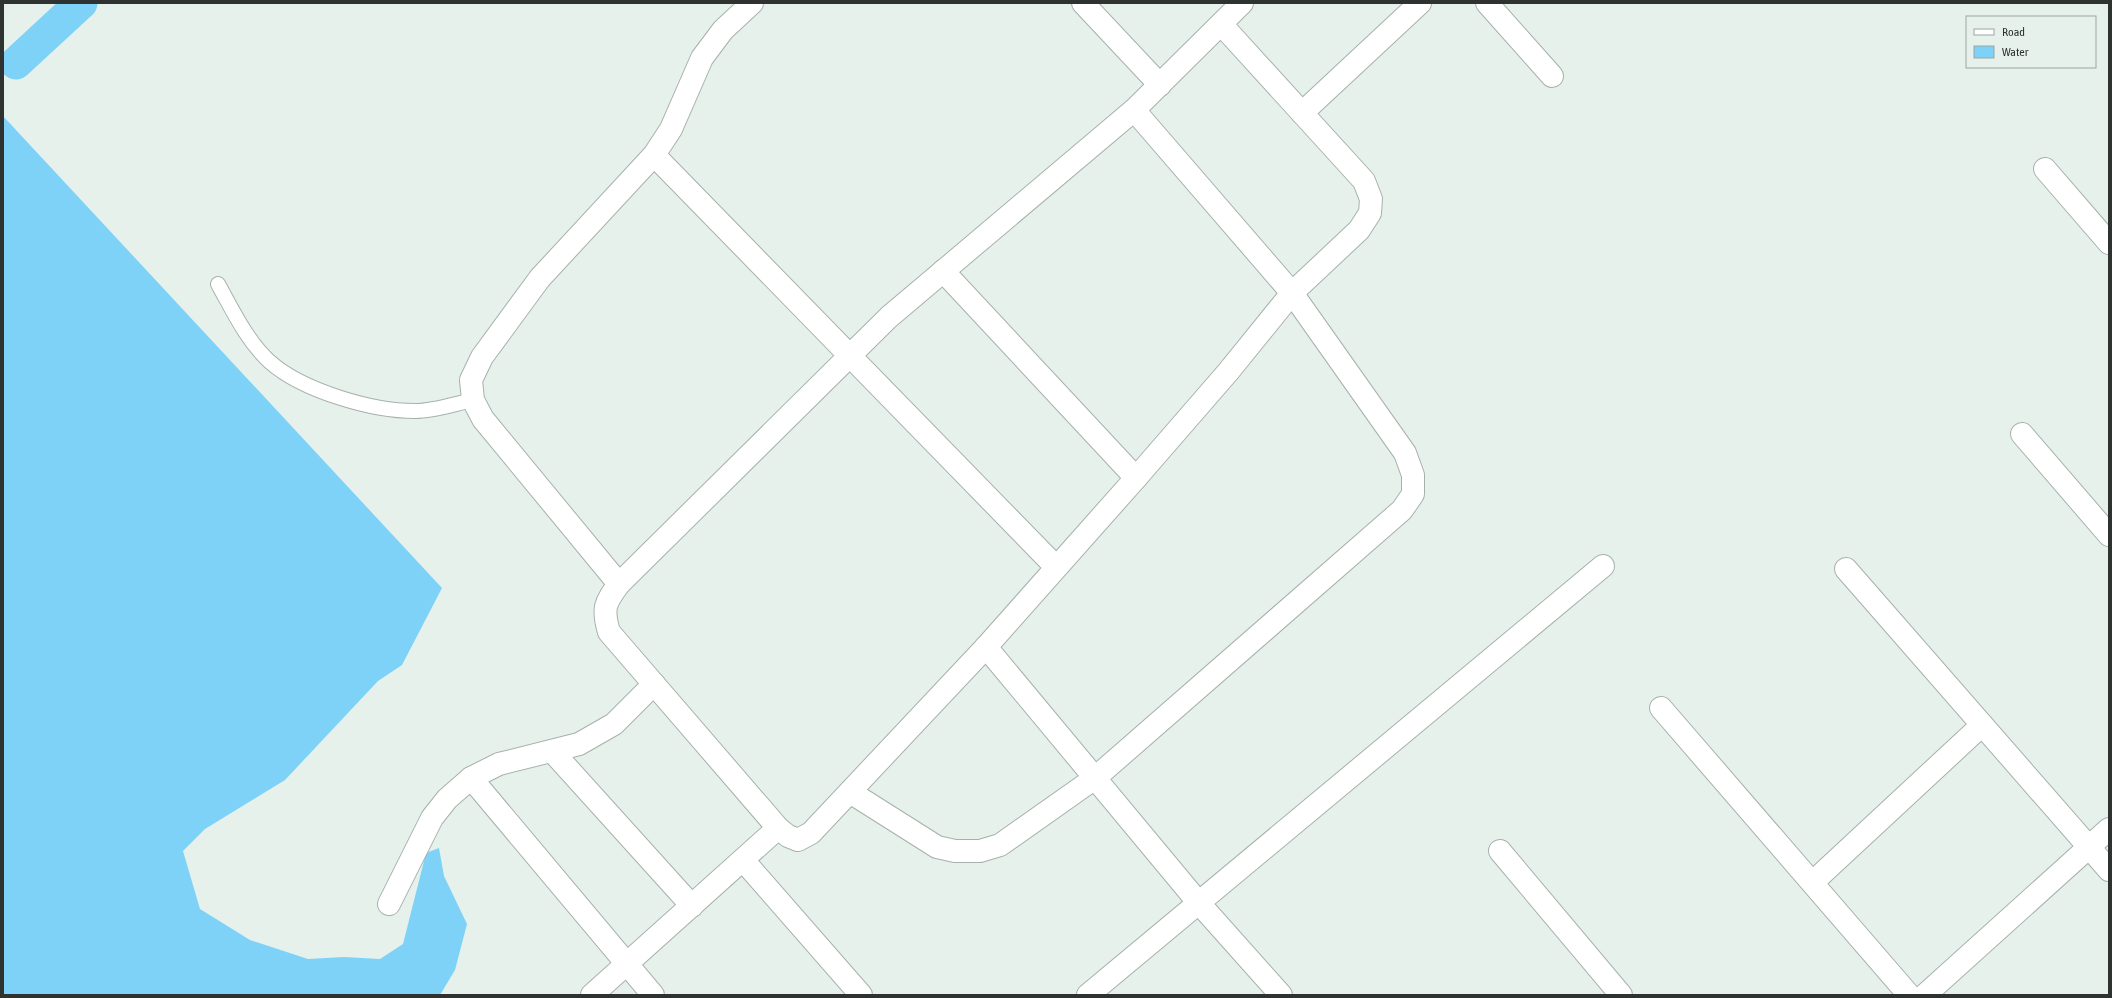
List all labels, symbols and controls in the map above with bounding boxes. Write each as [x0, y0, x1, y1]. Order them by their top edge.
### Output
legend [1966, 16, 2096, 68]
text: Road [2002, 25, 2025, 39]
text: Water [2002, 45, 2029, 59]

